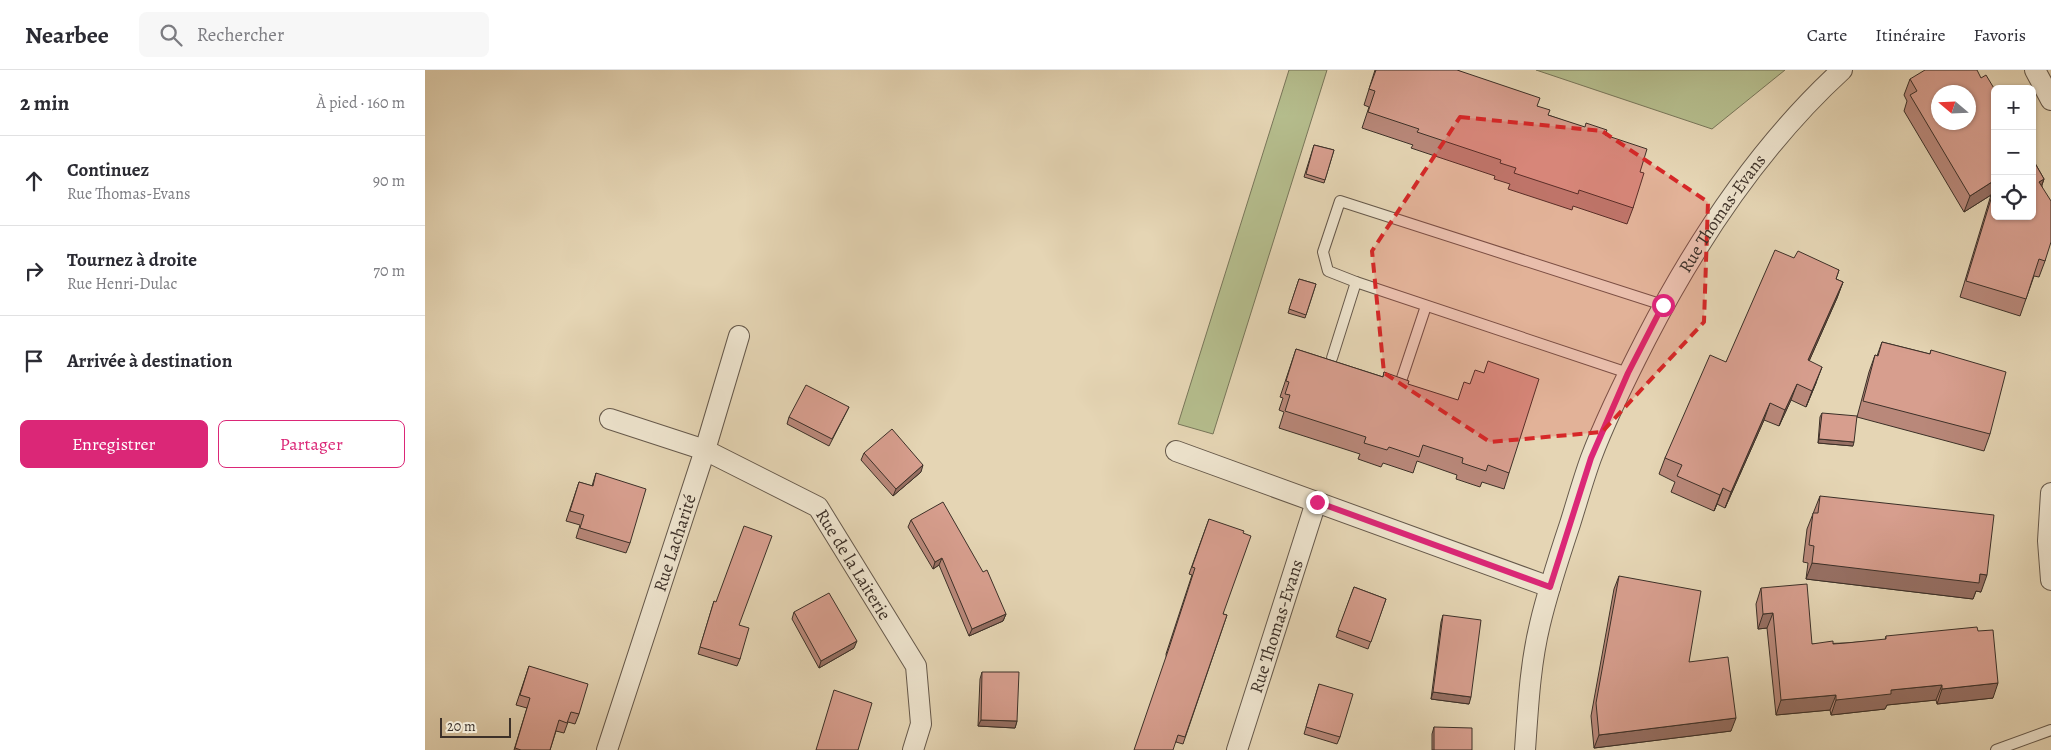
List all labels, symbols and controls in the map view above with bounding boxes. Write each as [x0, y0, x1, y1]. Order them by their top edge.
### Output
search box [139, 12, 489, 57]
text: Nearbee [25, 19, 109, 51]
icon: search [157, 21, 185, 49]
text: Rechercher [197, 22, 284, 48]
text: Carte [1807, 23, 1847, 47]
text: Itinéraire [1875, 23, 1946, 47]
text: Favoris [1974, 23, 2026, 47]
north arrow [1931, 85, 1976, 130]
map controls [1991, 85, 2036, 220]
button: + [1991, 85, 2036, 130]
text: 2 min [20, 89, 69, 117]
text: À pied · 160 m [316, 92, 405, 114]
button: − [1991, 130, 2036, 175]
street label: Rue Thomas-Evans [1673, 149, 1771, 277]
text: Continuez [67, 157, 149, 183]
icon: ahead [20, 167, 48, 195]
text: 90 m [373, 170, 405, 192]
button: locate [1991, 175, 2036, 220]
text: Rue Thomas-Evans [67, 183, 190, 205]
text: Tournez à droite [67, 247, 197, 273]
icon: right [20, 257, 48, 285]
text: 70 m [373, 260, 405, 282]
text: Rue Henri-Dulac [67, 273, 177, 295]
route start [1652, 294, 1675, 317]
icon: arrive [20, 347, 48, 375]
text: Arrivée à destination [67, 348, 232, 374]
button: Enregistrer [20, 420, 208, 468]
button: Partager [218, 420, 405, 468]
street label: Rue Lacharité [648, 491, 702, 595]
route end [1306, 491, 1329, 514]
street label: Rue de la Laiterie [810, 504, 897, 625]
street label: Rue Thomas-Evans [1244, 556, 1309, 696]
scale bar [440, 715, 511, 738]
text: 20 m [447, 717, 476, 736]

